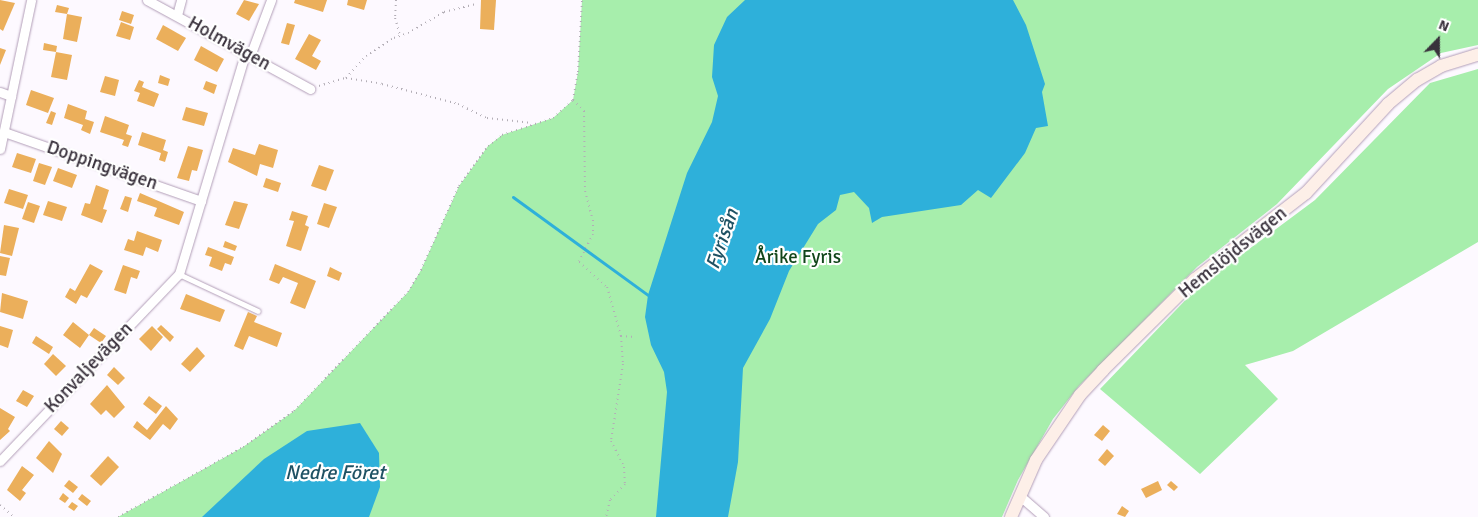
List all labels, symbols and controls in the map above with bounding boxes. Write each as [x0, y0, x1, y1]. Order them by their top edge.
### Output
street label: Holmvägen [184, 12, 274, 76]
north arrow [1413, 15, 1463, 65]
text: N [1436, 16, 1452, 35]
street label: Doppingvägen [43, 136, 161, 196]
street label: Hemslöjdsvägen [1174, 202, 1292, 304]
water label: Fyrisån [701, 206, 743, 272]
park label: Årike Fyris [755, 247, 841, 269]
street label: Konvaljevägen [40, 318, 138, 418]
water label: Nedre Föret [285, 460, 385, 484]

